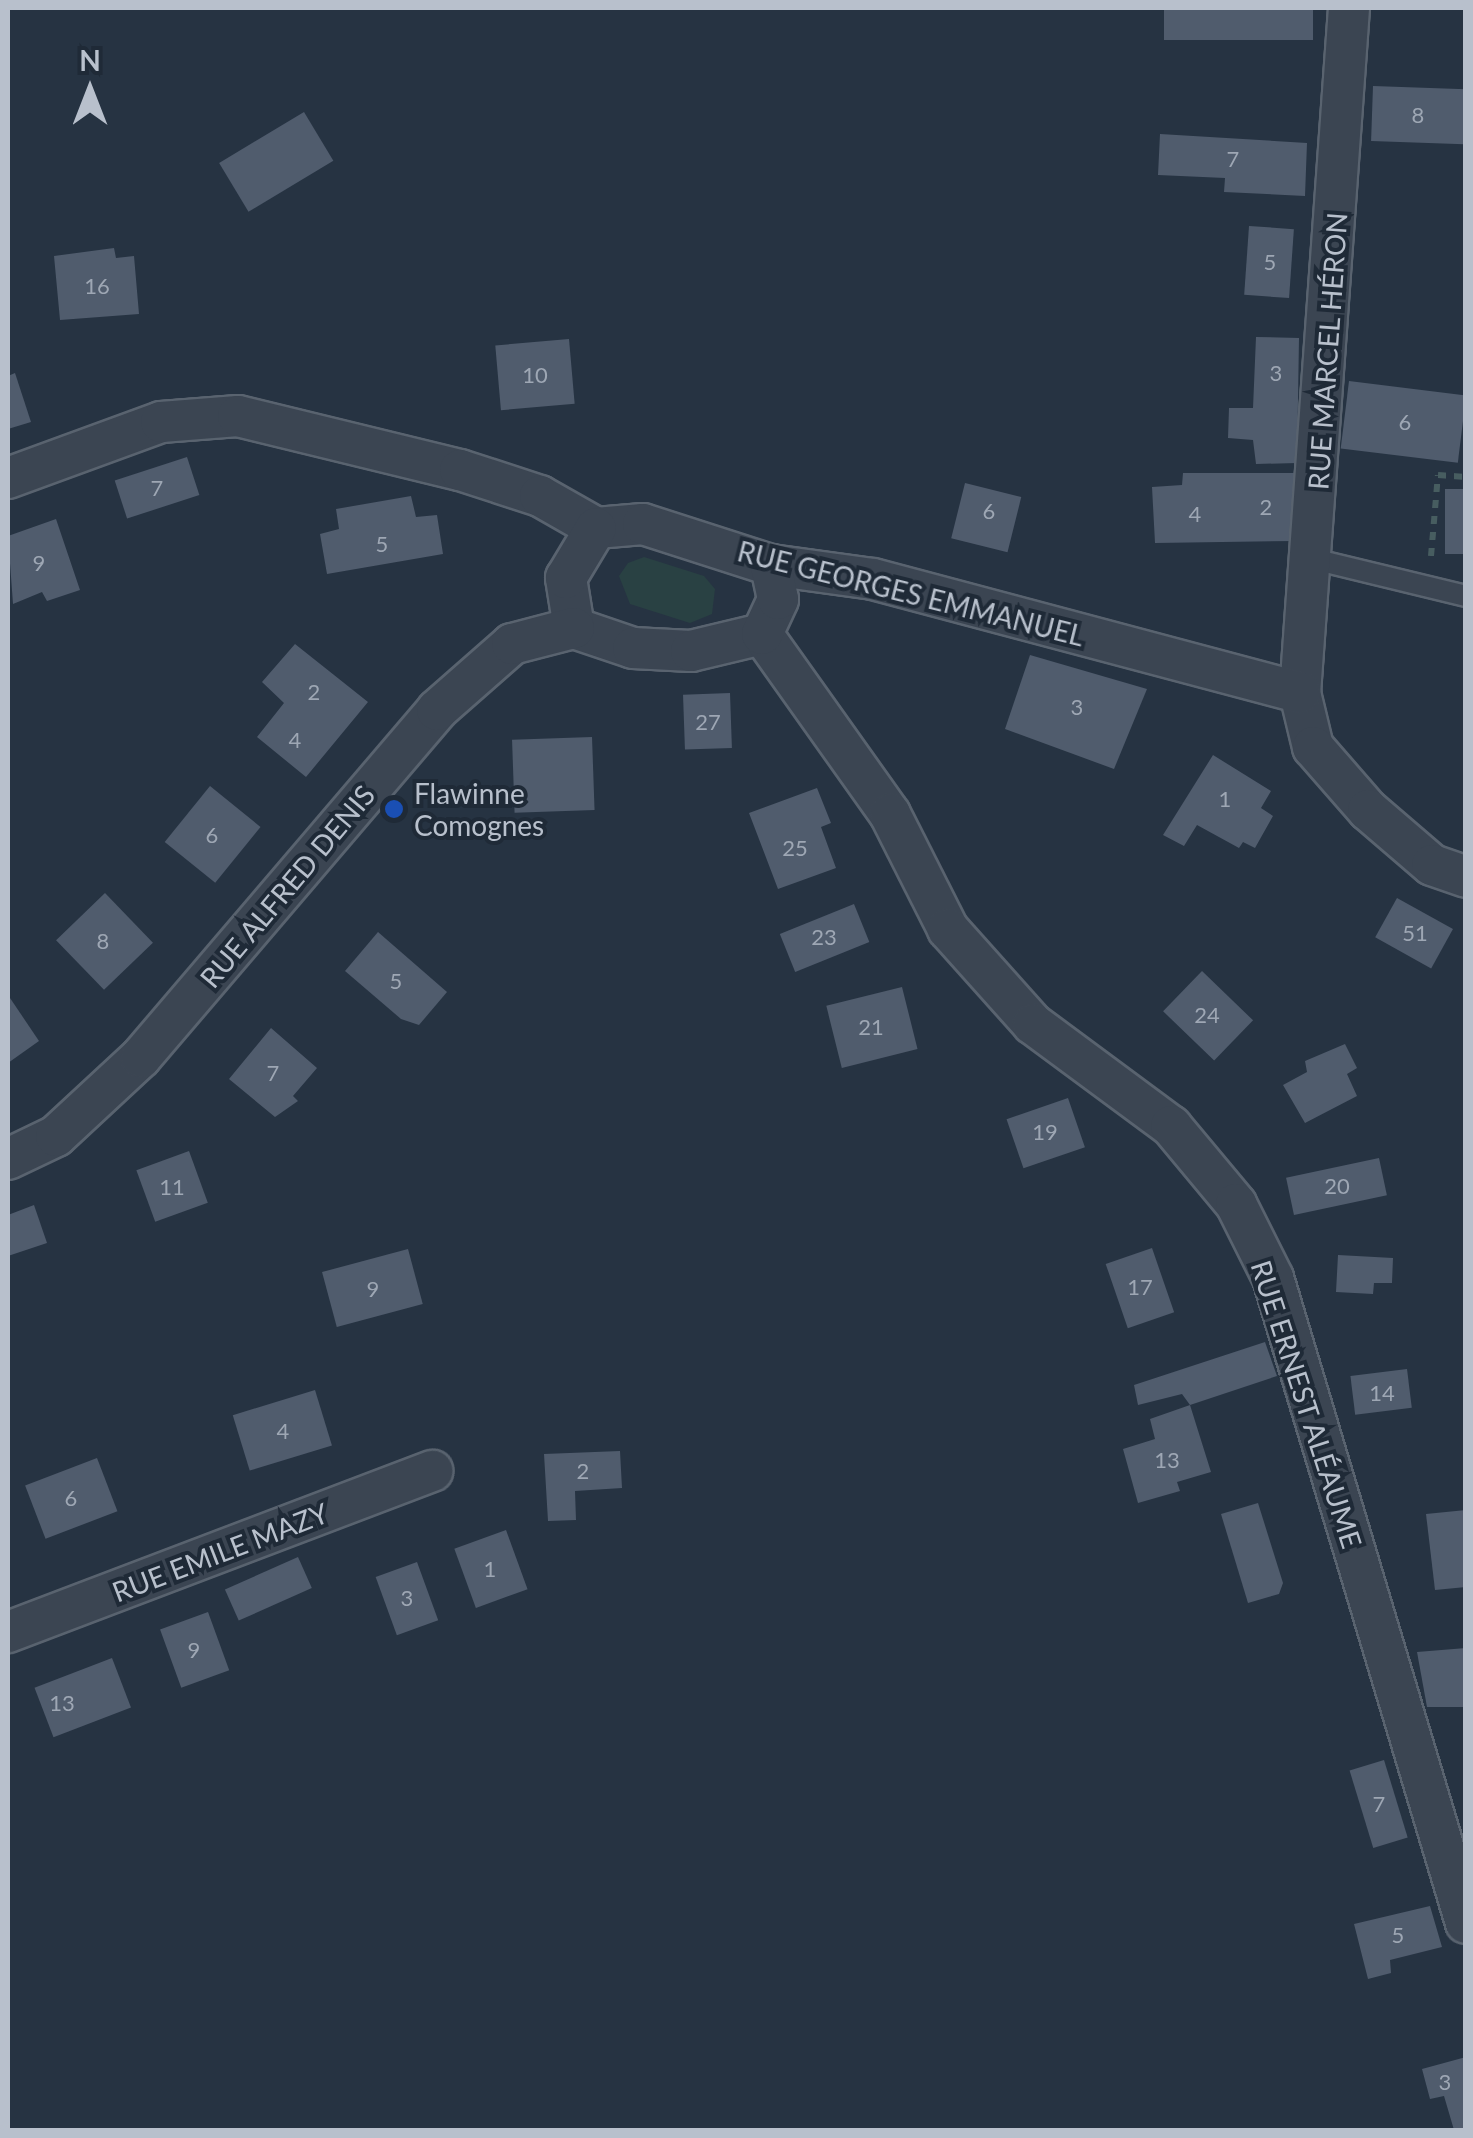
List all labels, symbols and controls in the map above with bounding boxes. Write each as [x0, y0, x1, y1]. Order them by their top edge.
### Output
north arrow [40, 40, 140, 140]
text: N [79, 43, 101, 77]
house number: 8 [1412, 102, 1424, 128]
house number: 7 [1227, 146, 1239, 172]
street label: RUE MARCEL HÉRON [1301, 211, 1353, 491]
house number: 5 [1264, 249, 1276, 275]
house number: 16 [84, 273, 110, 299]
house number: 3 [1270, 360, 1282, 386]
house number: 10 [522, 362, 548, 388]
house number: 6 [1399, 409, 1411, 435]
house number: 7 [151, 475, 163, 501]
house number: 2 [1260, 494, 1272, 520]
house number: 6 [983, 498, 995, 524]
house number: 4 [1189, 501, 1201, 527]
house number: 5 [376, 531, 388, 557]
street label: RUE GEORGES EMMANUEL [734, 534, 1088, 652]
house number: 9 [33, 550, 45, 576]
house number: 2 [308, 679, 320, 705]
house number: 3 [1071, 694, 1083, 720]
house number: 27 [695, 709, 721, 735]
house number: 4 [289, 727, 301, 753]
place label: Flawinne Comognes [414, 776, 544, 842]
street label: RUE ALFRED DENIS [192, 778, 382, 994]
house number: 1 [1219, 786, 1231, 812]
marker: Flawinne Comognes [383, 798, 405, 820]
house number: 6 [206, 822, 218, 848]
house number: 25 [782, 835, 808, 861]
house number: 51 [1402, 920, 1428, 946]
house number: 23 [811, 924, 837, 950]
house number: 8 [97, 928, 109, 954]
house number: 5 [390, 968, 402, 994]
house number: 24 [1194, 1002, 1220, 1028]
house number: 21 [858, 1014, 884, 1040]
house number: 7 [267, 1060, 279, 1086]
house number: 19 [1032, 1119, 1058, 1145]
house number: 20 [1324, 1173, 1350, 1199]
house number: 11 [159, 1174, 185, 1200]
street label: RUE ERNEST ALÉAUME [1244, 1255, 1370, 1553]
house number: 17 [1127, 1274, 1153, 1300]
house number: 9 [367, 1276, 379, 1302]
house number: 14 [1369, 1380, 1395, 1406]
house number: 4 [277, 1418, 289, 1444]
house number: 13 [1154, 1447, 1180, 1473]
house number: 2 [577, 1458, 589, 1484]
house number: 6 [65, 1485, 77, 1511]
street label: RUE EMILE MAZY [107, 1495, 333, 1609]
house number: 1 [484, 1556, 496, 1582]
house number: 3 [401, 1585, 413, 1611]
house number: 9 [188, 1637, 200, 1663]
house number: 13 [49, 1690, 75, 1716]
house number: 7 [1373, 1791, 1385, 1817]
house number: 5 [1392, 1922, 1404, 1948]
house number: 3 [1439, 2069, 1451, 2095]

